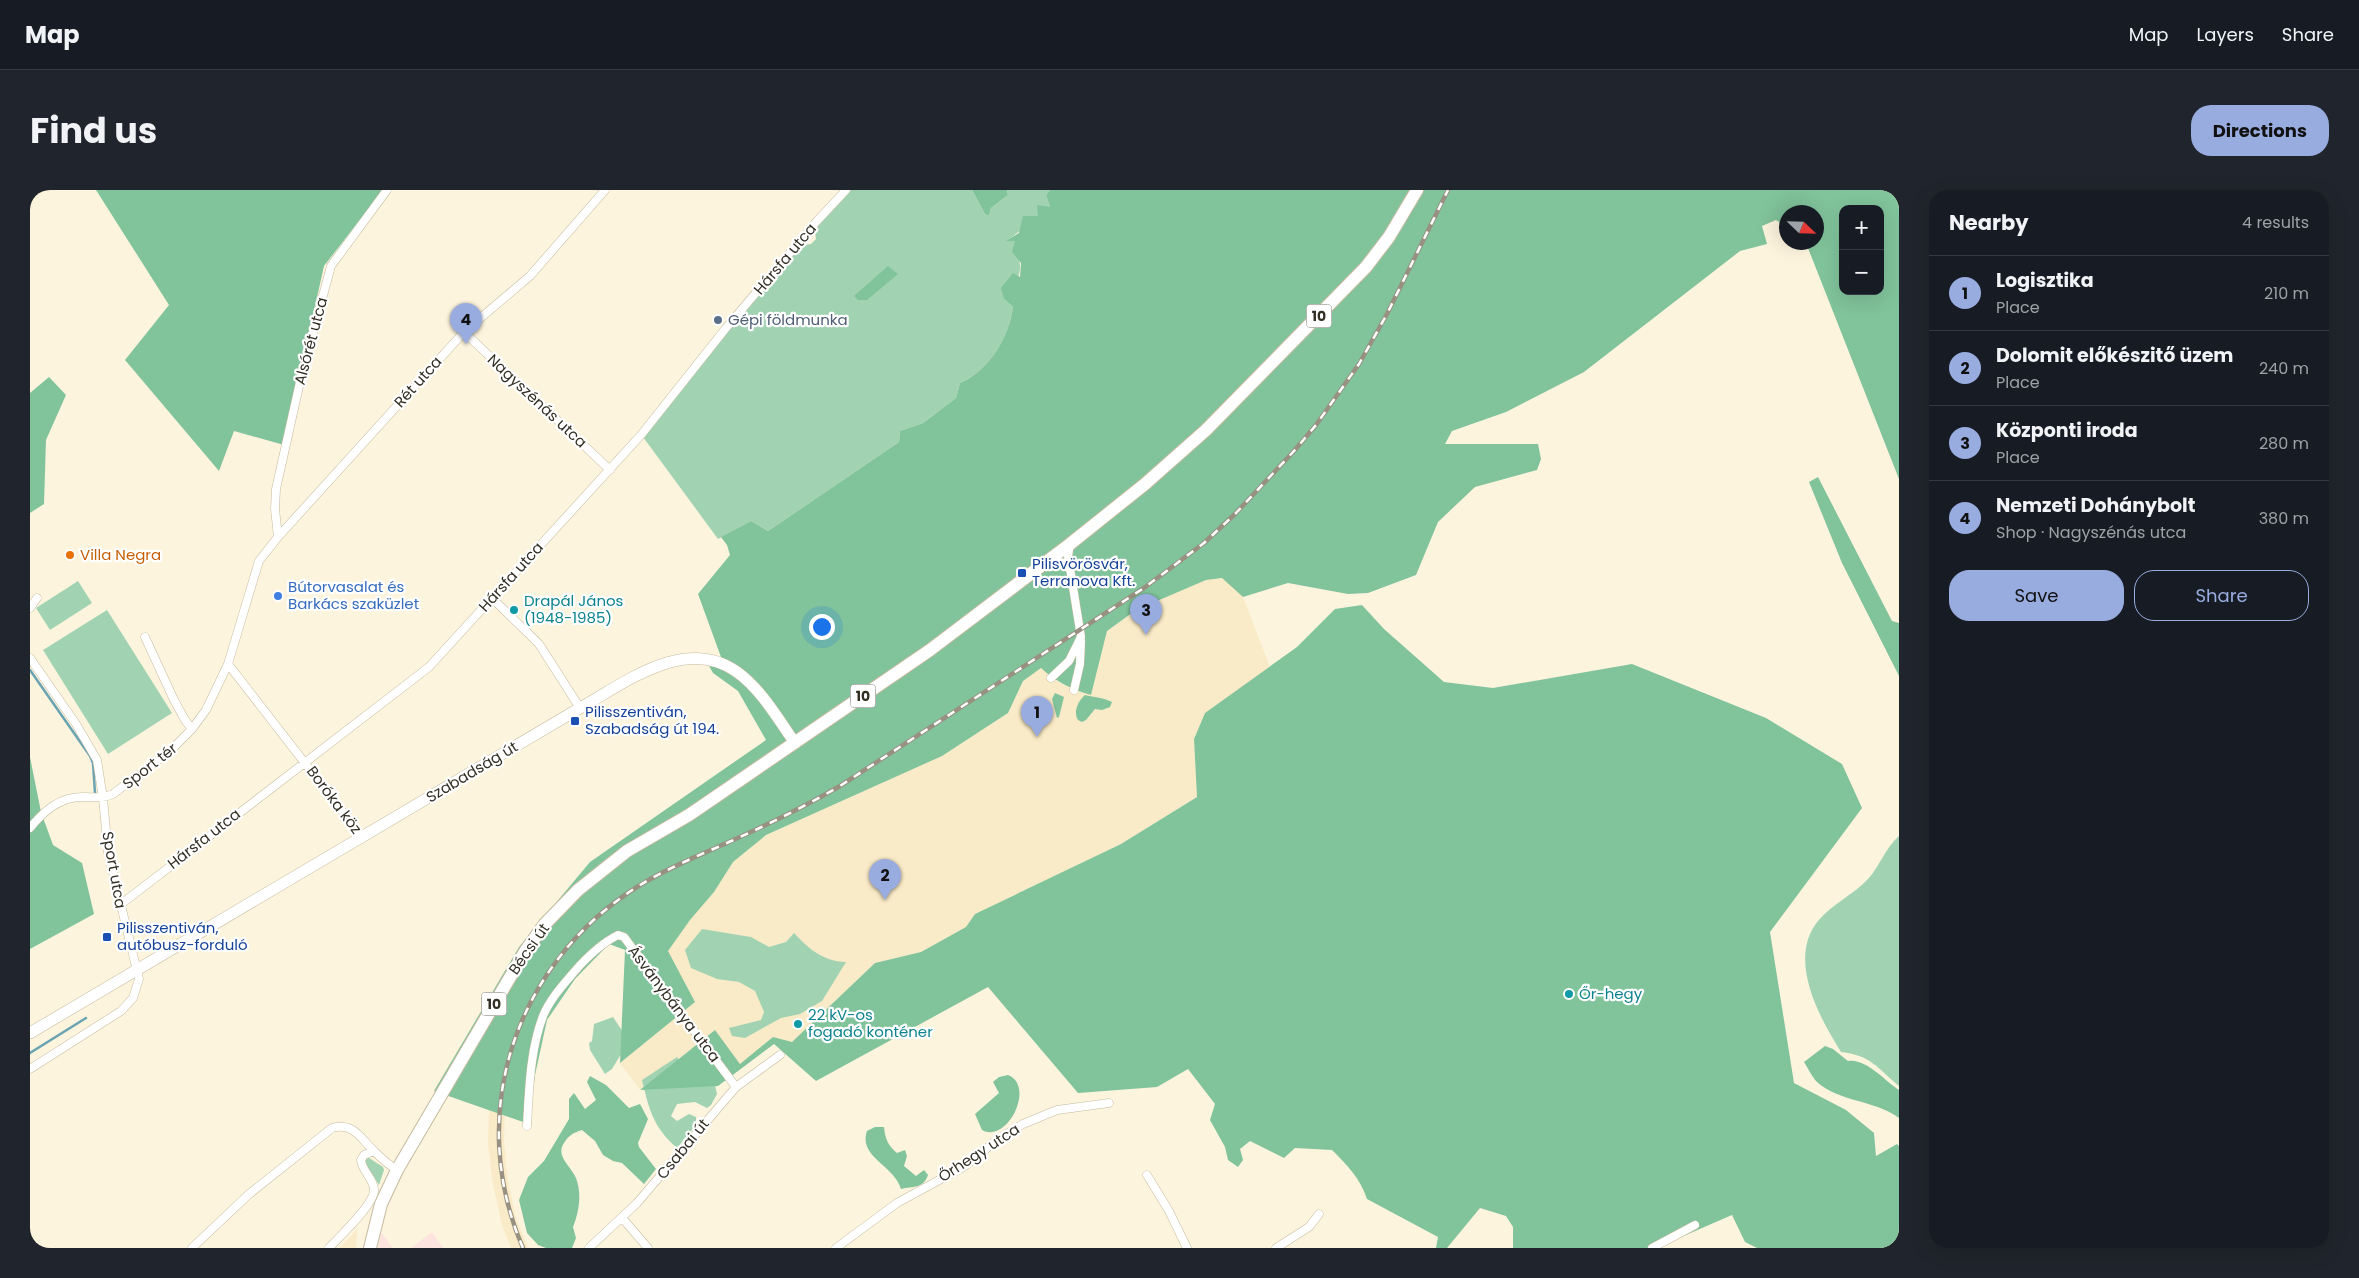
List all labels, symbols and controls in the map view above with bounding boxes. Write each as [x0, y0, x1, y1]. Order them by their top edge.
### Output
text: Map [25, 18, 80, 51]
text: Map [2129, 22, 2169, 47]
text: Layers [2197, 22, 2254, 47]
text: Share [2282, 22, 2334, 47]
button: Directions [2191, 105, 2329, 156]
text: Find us [30, 106, 157, 155]
north arrow [1779, 205, 1824, 250]
map controls [1839, 205, 1884, 295]
button: + [1839, 205, 1884, 250]
text: Nearby [1949, 208, 2029, 237]
text: 4 results [2242, 211, 2309, 234]
street label: Hársfa utca [749, 218, 821, 299]
button: − [1839, 250, 1884, 295]
text: Logisztika [1996, 267, 2094, 294]
text: 1 [1962, 282, 1968, 305]
text: 210 m [2264, 282, 2309, 305]
street label: Alsórét utca [289, 295, 332, 387]
text: Place [1996, 296, 2040, 319]
pin: 4 [450, 303, 482, 344]
road number: 10 [1306, 304, 1332, 328]
place label: Gépi földmunka [728, 309, 848, 330]
marker: Gépi földmunka [712, 314, 724, 326]
text: Dolomit előkészitő üzem [1996, 342, 2233, 369]
street label: Nagyszénás utca [483, 349, 592, 452]
street label: Rét utca [389, 352, 446, 412]
text: 2 [1960, 357, 1970, 380]
text: 240 m [2259, 357, 2309, 380]
text: Place [1996, 371, 2040, 394]
text: Központi iroda [1996, 417, 2138, 444]
text: 3 [1960, 432, 1970, 455]
text: 280 m [2259, 432, 2309, 455]
text: Place [1996, 446, 2040, 469]
text: Nemzeti Dohánybolt [1996, 492, 2195, 519]
text: 4 [1960, 507, 1970, 530]
text: 380 m [2259, 507, 2309, 530]
text: Shop · Nagyszénás utca [1996, 521, 2186, 544]
street label: Hársfa utca [474, 537, 548, 616]
place label: Villa Negra [80, 544, 161, 565]
marker: Villa Negra [64, 549, 76, 561]
place label: Pilisvörösvár, Terranova Kft. [1032, 553, 1135, 591]
marker: Pilisvörösvár, Terranova Kft. [1016, 567, 1028, 579]
button: Save [1949, 570, 2124, 621]
button: Share [2134, 570, 2309, 621]
place label: Bútorvasalat és Barkács szaküzlet [288, 576, 419, 614]
marker: Bútorvasalat és Barkács szaküzlet [272, 590, 284, 602]
place label: Drapál János (1948-1985) [524, 590, 624, 628]
pin: 3 [1130, 594, 1162, 635]
marker: Drapál János (1948-1985) [508, 604, 520, 616]
your location [809, 614, 835, 640]
road number: 10 [850, 684, 876, 708]
pin: 1 [1021, 696, 1053, 737]
place label: Pilisszentiván, Szabadság út 194. [585, 701, 719, 739]
marker: Pilisszentiván, Szabadság út 194. [569, 715, 581, 727]
street label: Szabadság út [422, 736, 521, 807]
street label: Sport tér [118, 737, 182, 794]
street label: Boróka köz [302, 761, 367, 838]
street label: Hársfa utca [163, 803, 245, 874]
street label: Sport utca [97, 830, 132, 910]
pin: 2 [869, 859, 901, 900]
place label: Pilisszentiván, autóbusz-forduló [117, 917, 248, 955]
street label: Bécsi út [503, 919, 554, 979]
marker: Pilisszentiván, autóbusz-forduló [101, 931, 113, 943]
street label: Ásványbánya utca [623, 941, 725, 1066]
place label: Őr-hegy [1579, 983, 1643, 1004]
marker: Őr-hegy [1563, 988, 1575, 1000]
road number: 10 [482, 992, 506, 1016]
place label: 22 kV-os fogadó konténer [808, 1004, 933, 1042]
marker: 22 kV-os fogadó konténer [792, 1018, 804, 1030]
street label: Csabai út [652, 1114, 714, 1184]
street label: Őrhegy utca [934, 1118, 1024, 1187]

